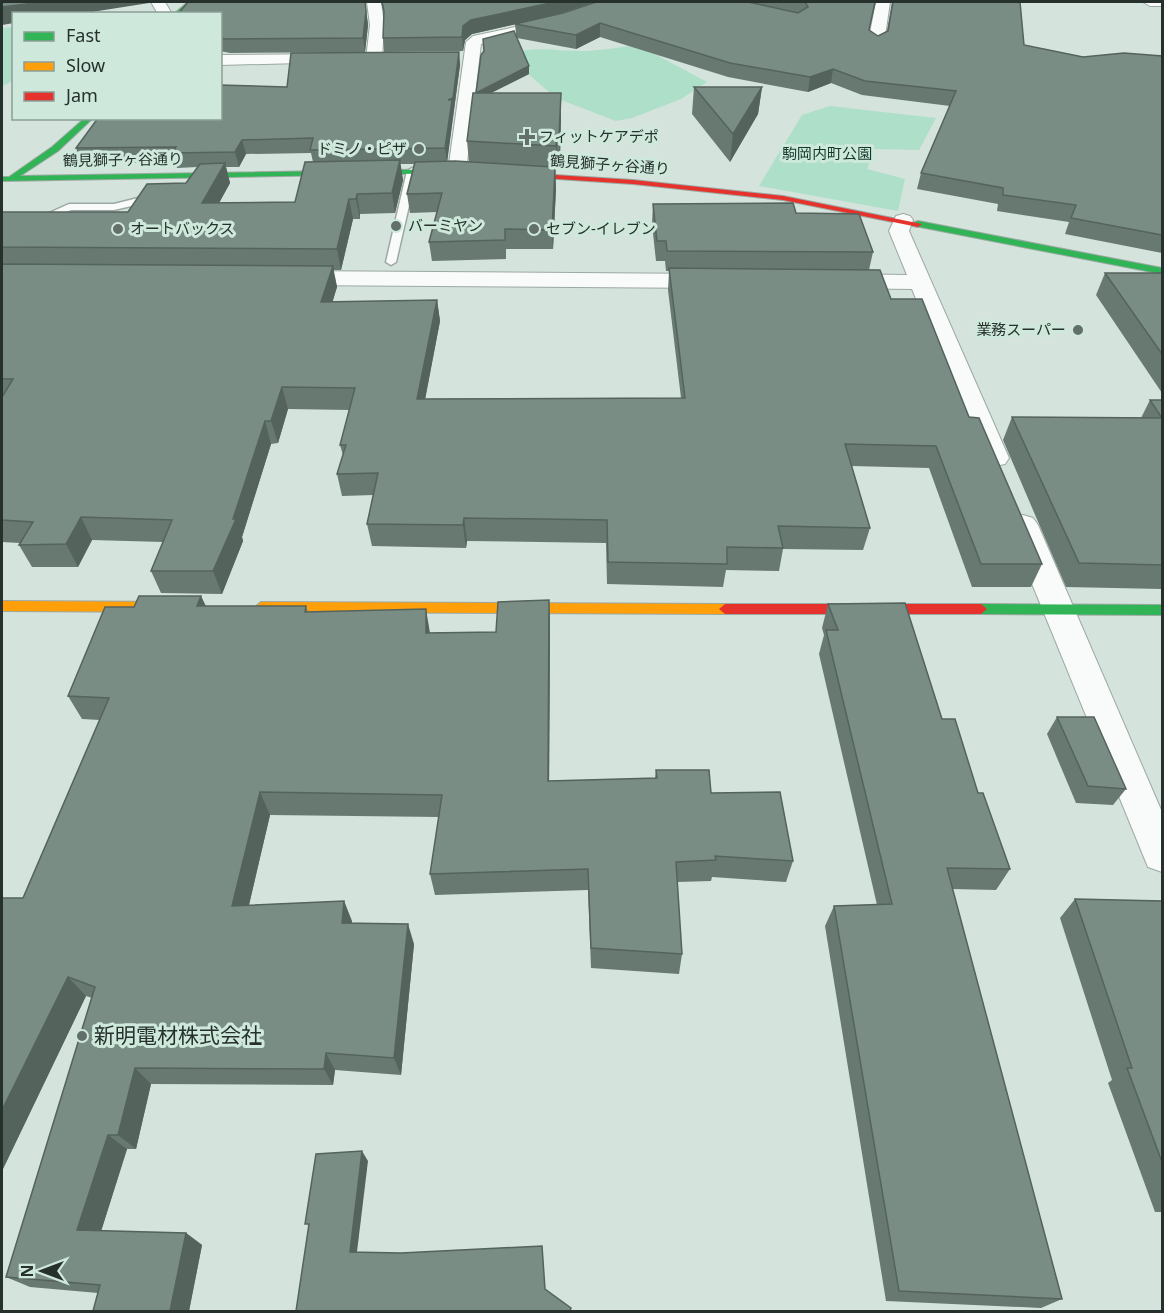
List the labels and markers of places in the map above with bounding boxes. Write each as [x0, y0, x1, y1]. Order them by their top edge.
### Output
place label: フィットケアデポ [539, 126, 659, 146]
marker: フィットケアデポ [520, 130, 534, 144]
place label: ドミノ・ピザ [317, 138, 407, 158]
marker: ドミノ・ピザ [412, 142, 426, 156]
place label: バーミヤン [408, 215, 483, 235]
place label: オートバックス [130, 218, 235, 238]
place label: セブン-イレブン [546, 218, 656, 238]
marker: バーミヤン [389, 219, 403, 233]
marker: オートバックス [111, 222, 125, 236]
marker: セブン-イレブン [527, 222, 541, 236]
place label: 業務スーパー [976, 319, 1066, 339]
marker: 業務スーパー [1071, 323, 1085, 337]
place label: 新明電材株式会社 [94, 1021, 262, 1049]
marker: 新明電材株式会社 [75, 1029, 89, 1043]

